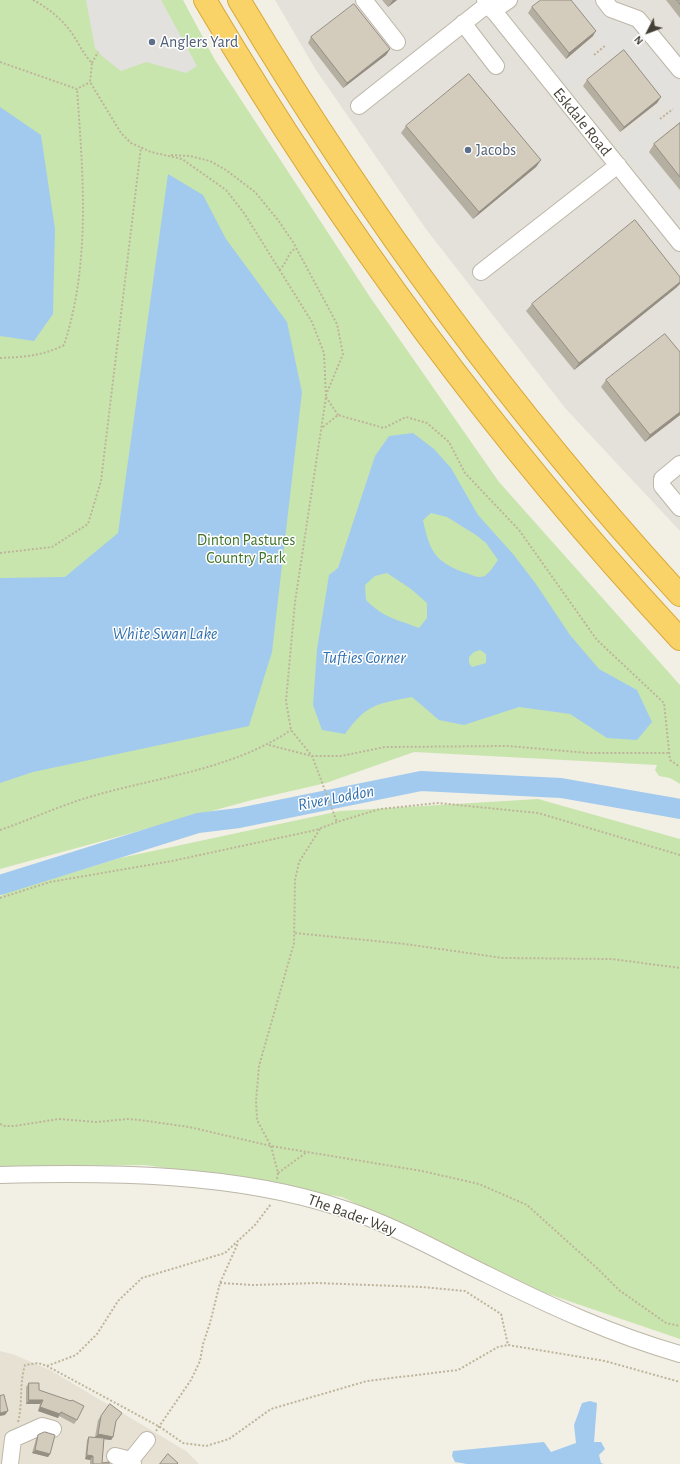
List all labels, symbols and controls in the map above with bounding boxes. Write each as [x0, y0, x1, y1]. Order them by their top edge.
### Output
north arrow [628, 12, 668, 52]
place label: Anglers Yard [160, 32, 238, 52]
text: N [632, 34, 645, 47]
marker: Anglers Yard [147, 37, 157, 47]
street label: Eskdale Road [549, 84, 615, 160]
place label: Jacobs [476, 140, 516, 160]
marker: Jacobs [463, 145, 473, 155]
park label: Dinton Pastures Country Park [197, 530, 295, 568]
water label: White Swan Lake [112, 624, 218, 644]
water label: Tufties Corner [322, 648, 406, 668]
water label: River Loddon [296, 781, 376, 815]
street label: The Bader Way [305, 1190, 399, 1240]

